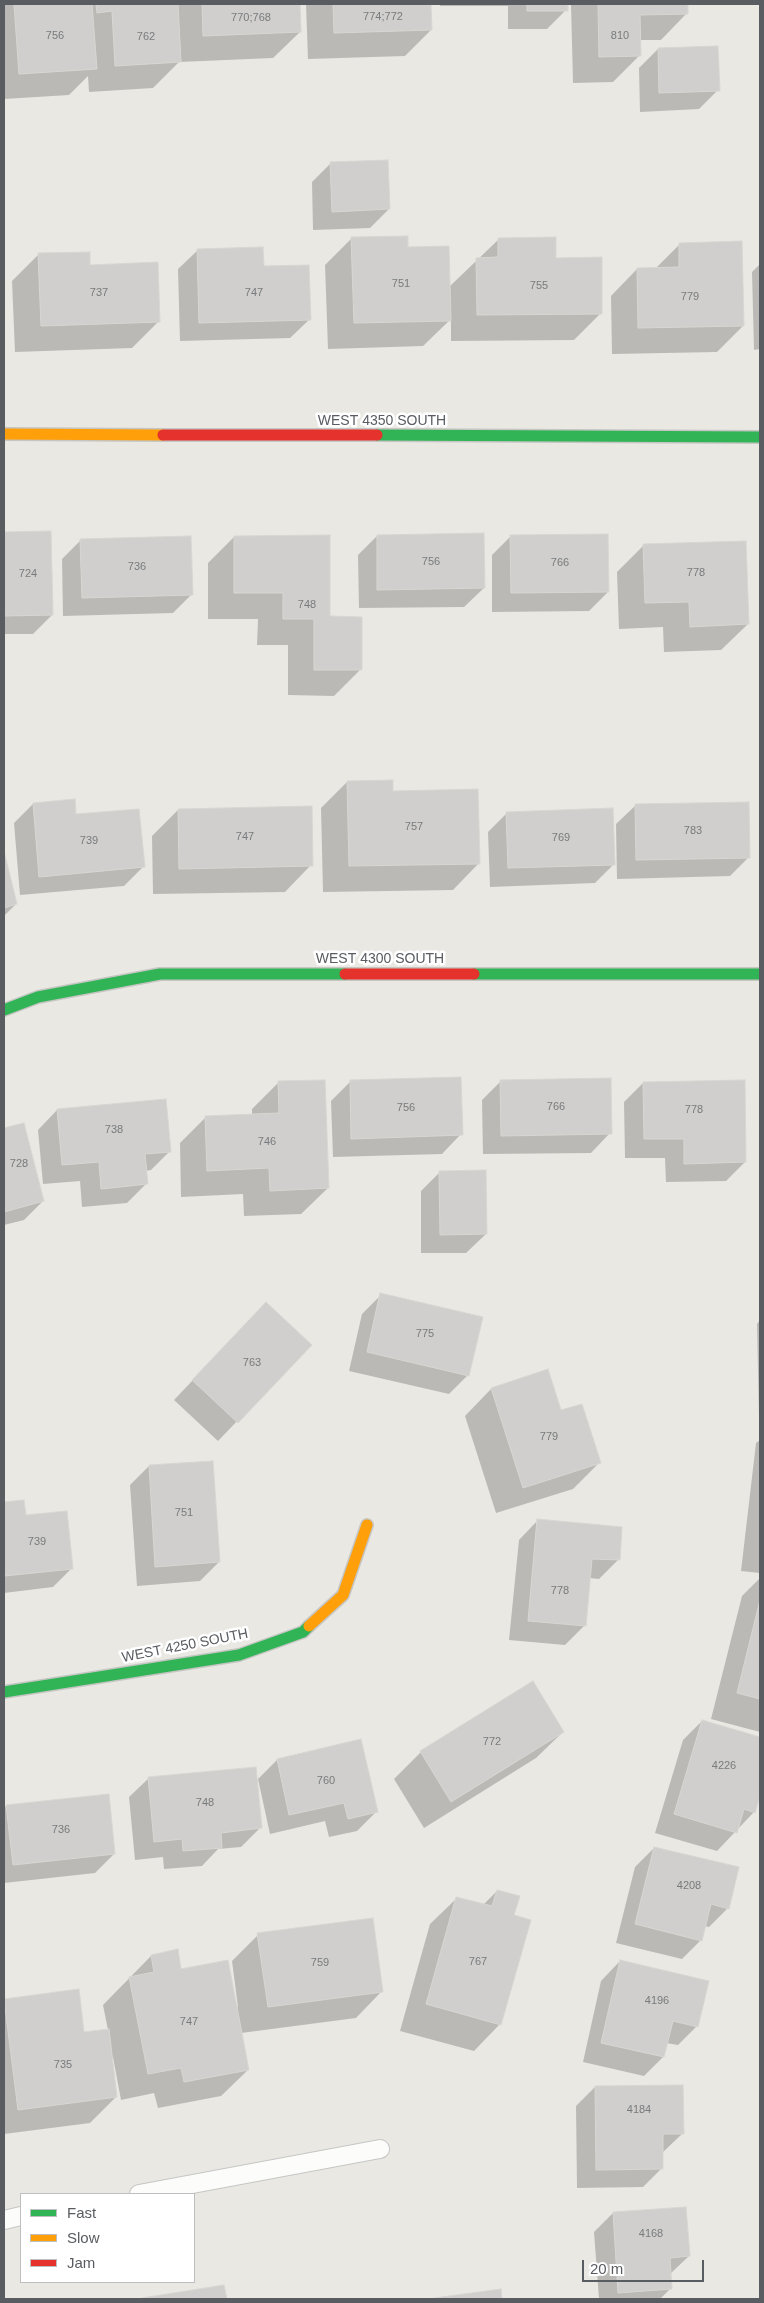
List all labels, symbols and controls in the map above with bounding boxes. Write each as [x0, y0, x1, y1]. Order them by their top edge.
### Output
house number: 774;772 [363, 10, 403, 24]
house number: 770;768 [231, 11, 271, 25]
house number: 756 [46, 29, 64, 43]
house number: 810 [611, 29, 629, 43]
house number: 762 [137, 30, 155, 44]
house number: 751 [392, 277, 410, 291]
house number: 755 [530, 279, 548, 293]
house number: 737 [90, 286, 108, 300]
house number: 747 [245, 286, 263, 300]
house number: 779 [681, 290, 699, 304]
street label: WEST 4350 SOUTH [318, 413, 446, 429]
house number: 756 [422, 555, 440, 569]
house number: 766 [551, 556, 569, 570]
house number: 736 [128, 560, 146, 574]
house number: 778 [687, 566, 705, 580]
house number: 724 [19, 567, 37, 581]
house number: 748 [298, 598, 316, 612]
house number: 757 [405, 820, 423, 834]
house number: 783 [684, 824, 702, 838]
house number: 747 [236, 830, 254, 844]
house number: 769 [552, 831, 570, 845]
house number: 739 [80, 834, 98, 848]
street label: WEST 4300 SOUTH [316, 951, 444, 967]
house number: 766 [547, 1100, 565, 1114]
house number: 756 [397, 1101, 415, 1115]
house number: 778 [685, 1103, 703, 1117]
house number: 738 [105, 1123, 123, 1137]
house number: 746 [258, 1135, 276, 1149]
house number: 728 [10, 1157, 28, 1171]
house number: 775 [416, 1327, 434, 1341]
house number: 763 [243, 1356, 261, 1370]
house number: 779 [540, 1430, 558, 1444]
house number: 751 [175, 1506, 193, 1520]
house number: 739 [28, 1535, 46, 1549]
house number: 778 [551, 1584, 569, 1598]
street label: WEST 4250 SOUTH [120, 1626, 250, 1666]
house number: 772 [483, 1735, 501, 1749]
house number: 4226 [712, 1759, 736, 1773]
house number: 760 [317, 1774, 335, 1788]
house number: 748 [196, 1796, 214, 1810]
house number: 736 [52, 1823, 70, 1837]
house number: 4208 [677, 1879, 701, 1893]
house number: 767 [469, 1955, 487, 1969]
house number: 759 [311, 1956, 329, 1970]
house number: 4196 [645, 1994, 669, 2008]
house number: 747 [180, 2015, 198, 2029]
house number: 735 [54, 2058, 72, 2072]
house number: 4184 [627, 2103, 651, 2117]
legend [20, 2193, 195, 2283]
text: Fast [67, 2204, 96, 2221]
house number: 4168 [639, 2227, 663, 2241]
text: Slow [67, 2229, 100, 2246]
scale bar [584, 2250, 706, 2282]
text: Jam [67, 2254, 95, 2271]
text: 20 m [590, 2260, 623, 2277]

